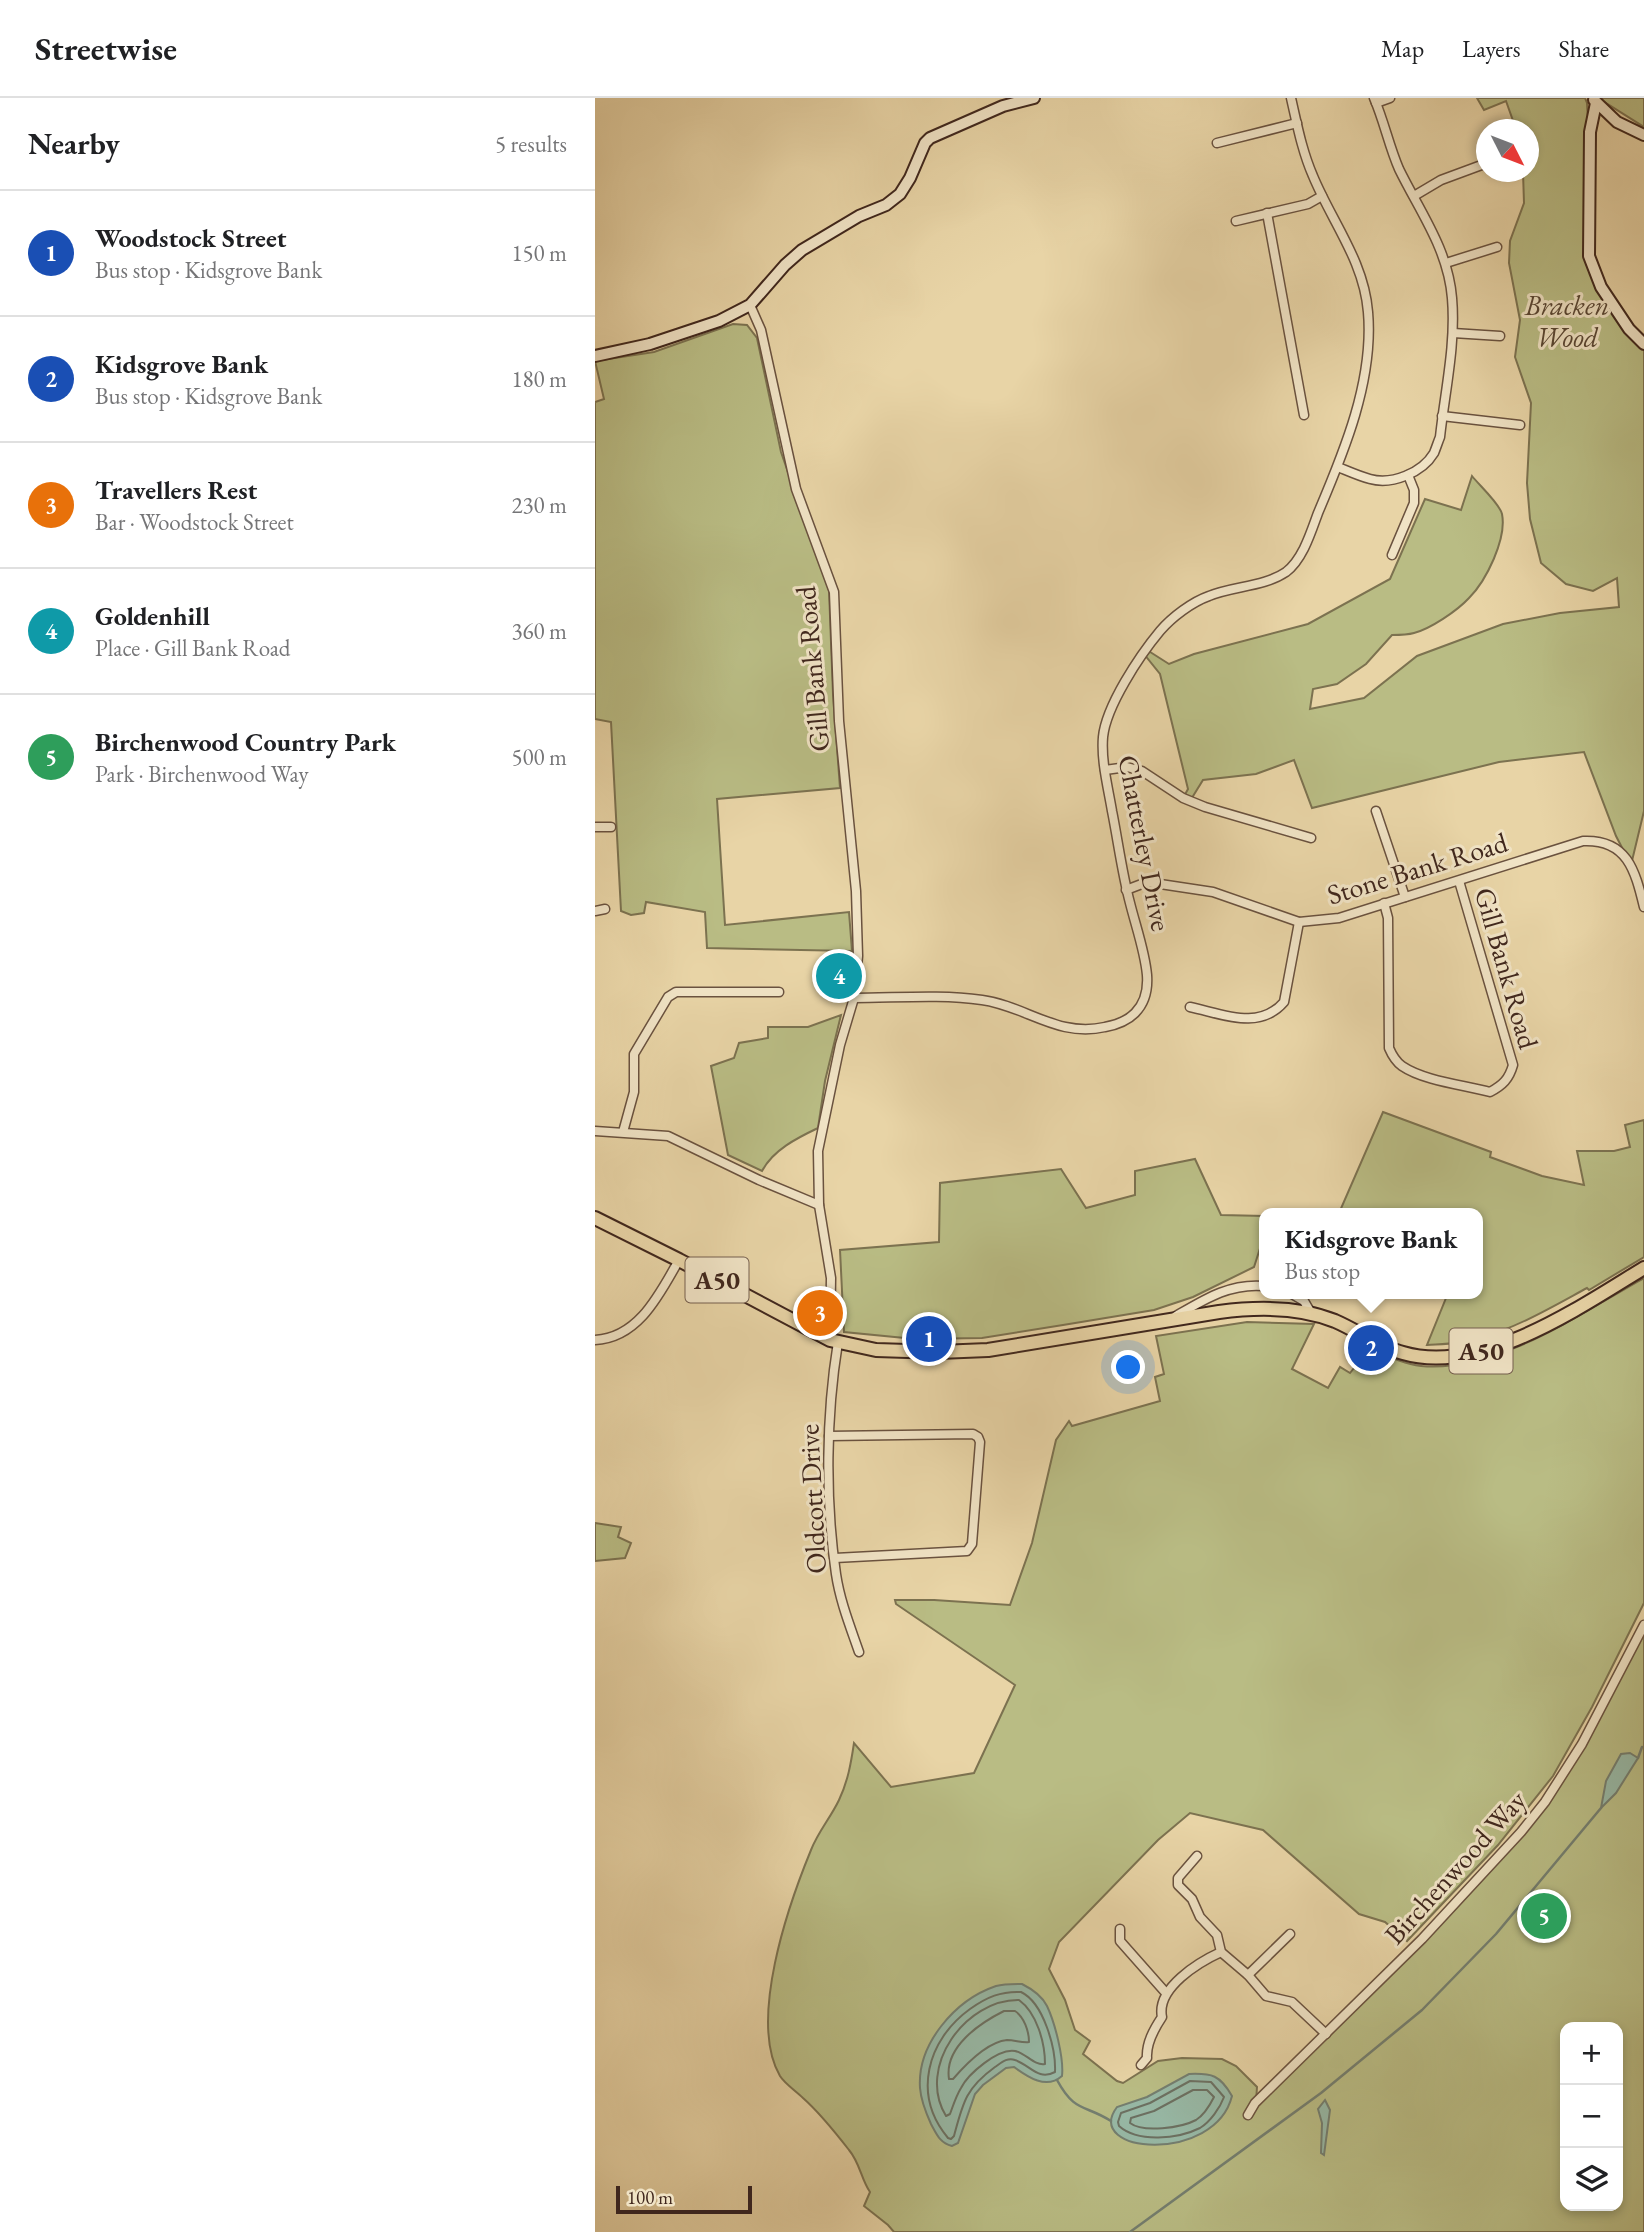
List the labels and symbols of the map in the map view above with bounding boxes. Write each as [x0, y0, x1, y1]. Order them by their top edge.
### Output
north arrow [1476, 119, 1539, 182]
park label: Bracken Wood [1524, 287, 1609, 355]
street label: Gill Bank Road [787, 584, 837, 753]
street label: Chatterley Drive [1110, 752, 1180, 934]
street label: Stone Bank Road [1322, 823, 1512, 913]
street label: Gill Bank Road [1467, 883, 1547, 1054]
pin: 4 [816, 950, 862, 1002]
road number: A50 [685, 1258, 749, 1302]
pin: 3 [797, 1287, 843, 1339]
pin: 1 [906, 1313, 952, 1365]
pin: 2 [1348, 1322, 1394, 1374]
road number: A50 [1449, 1328, 1512, 1374]
your location [1111, 1350, 1145, 1384]
street label: Oldcott Drive [790, 1423, 834, 1575]
street label: Birchenwood Way [1376, 1782, 1534, 1952]
pin: 5 [1521, 1890, 1567, 1942]
scale bar [616, 2183, 753, 2215]

